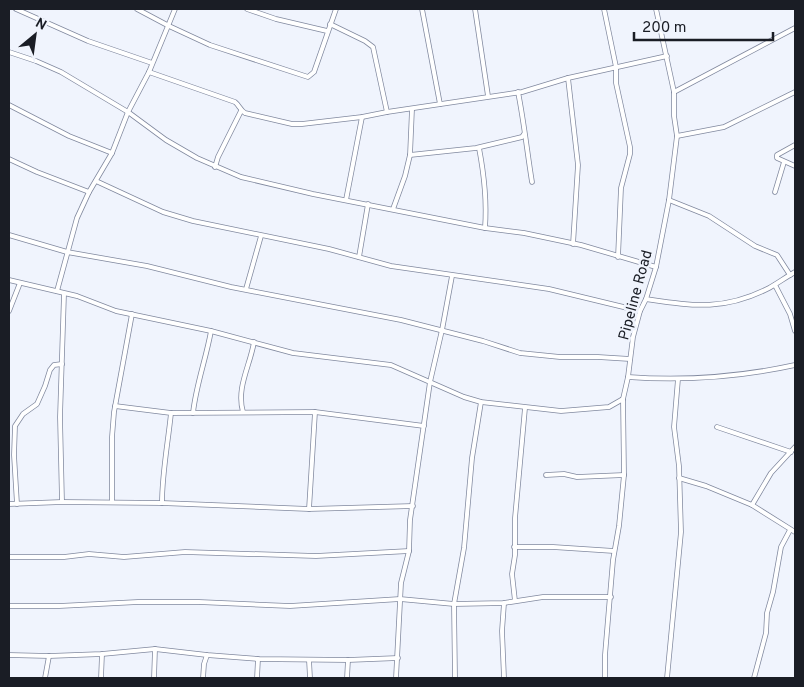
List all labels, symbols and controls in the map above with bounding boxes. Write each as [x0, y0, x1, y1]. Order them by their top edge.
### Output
north arrow [10, 10, 60, 60]
scale bar [634, 10, 773, 42]
text: N [32, 15, 49, 35]
text: 200 m [642, 19, 687, 38]
street label: Pipeline Road [615, 248, 658, 343]

